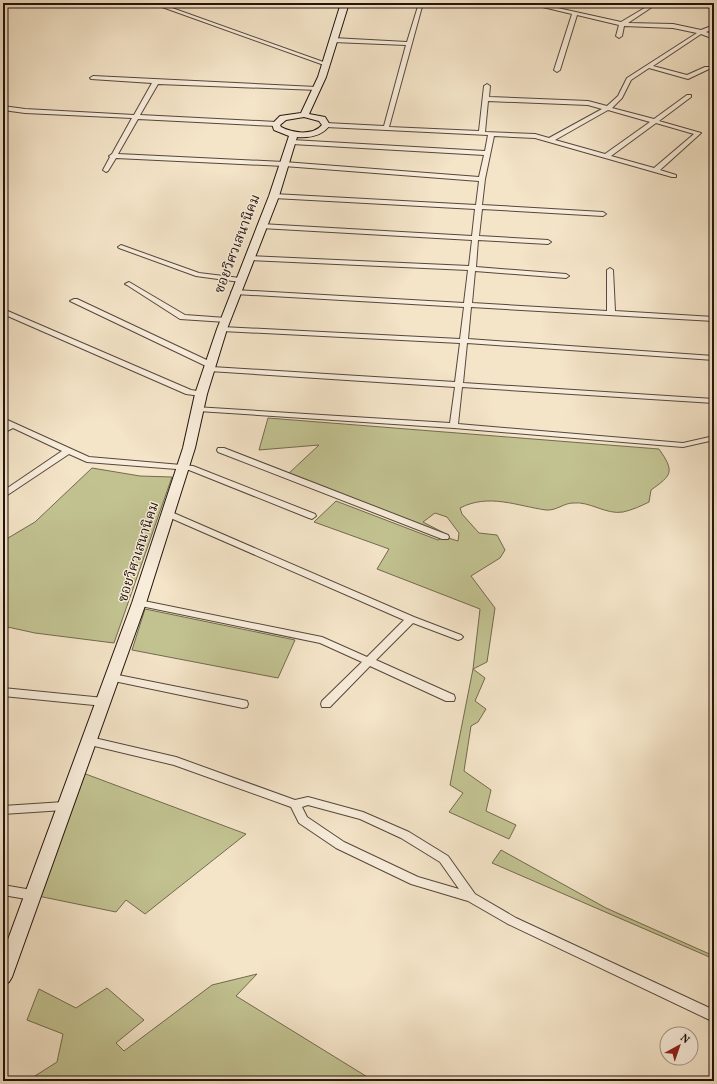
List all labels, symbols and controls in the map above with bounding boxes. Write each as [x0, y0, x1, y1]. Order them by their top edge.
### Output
street label: ซอยวิศวเสนานิคม [210, 192, 266, 296]
street label: ซอยวิศวเสนานิคม [114, 499, 164, 605]
north arrow [659, 1026, 699, 1066]
text: N [677, 1031, 692, 1048]

